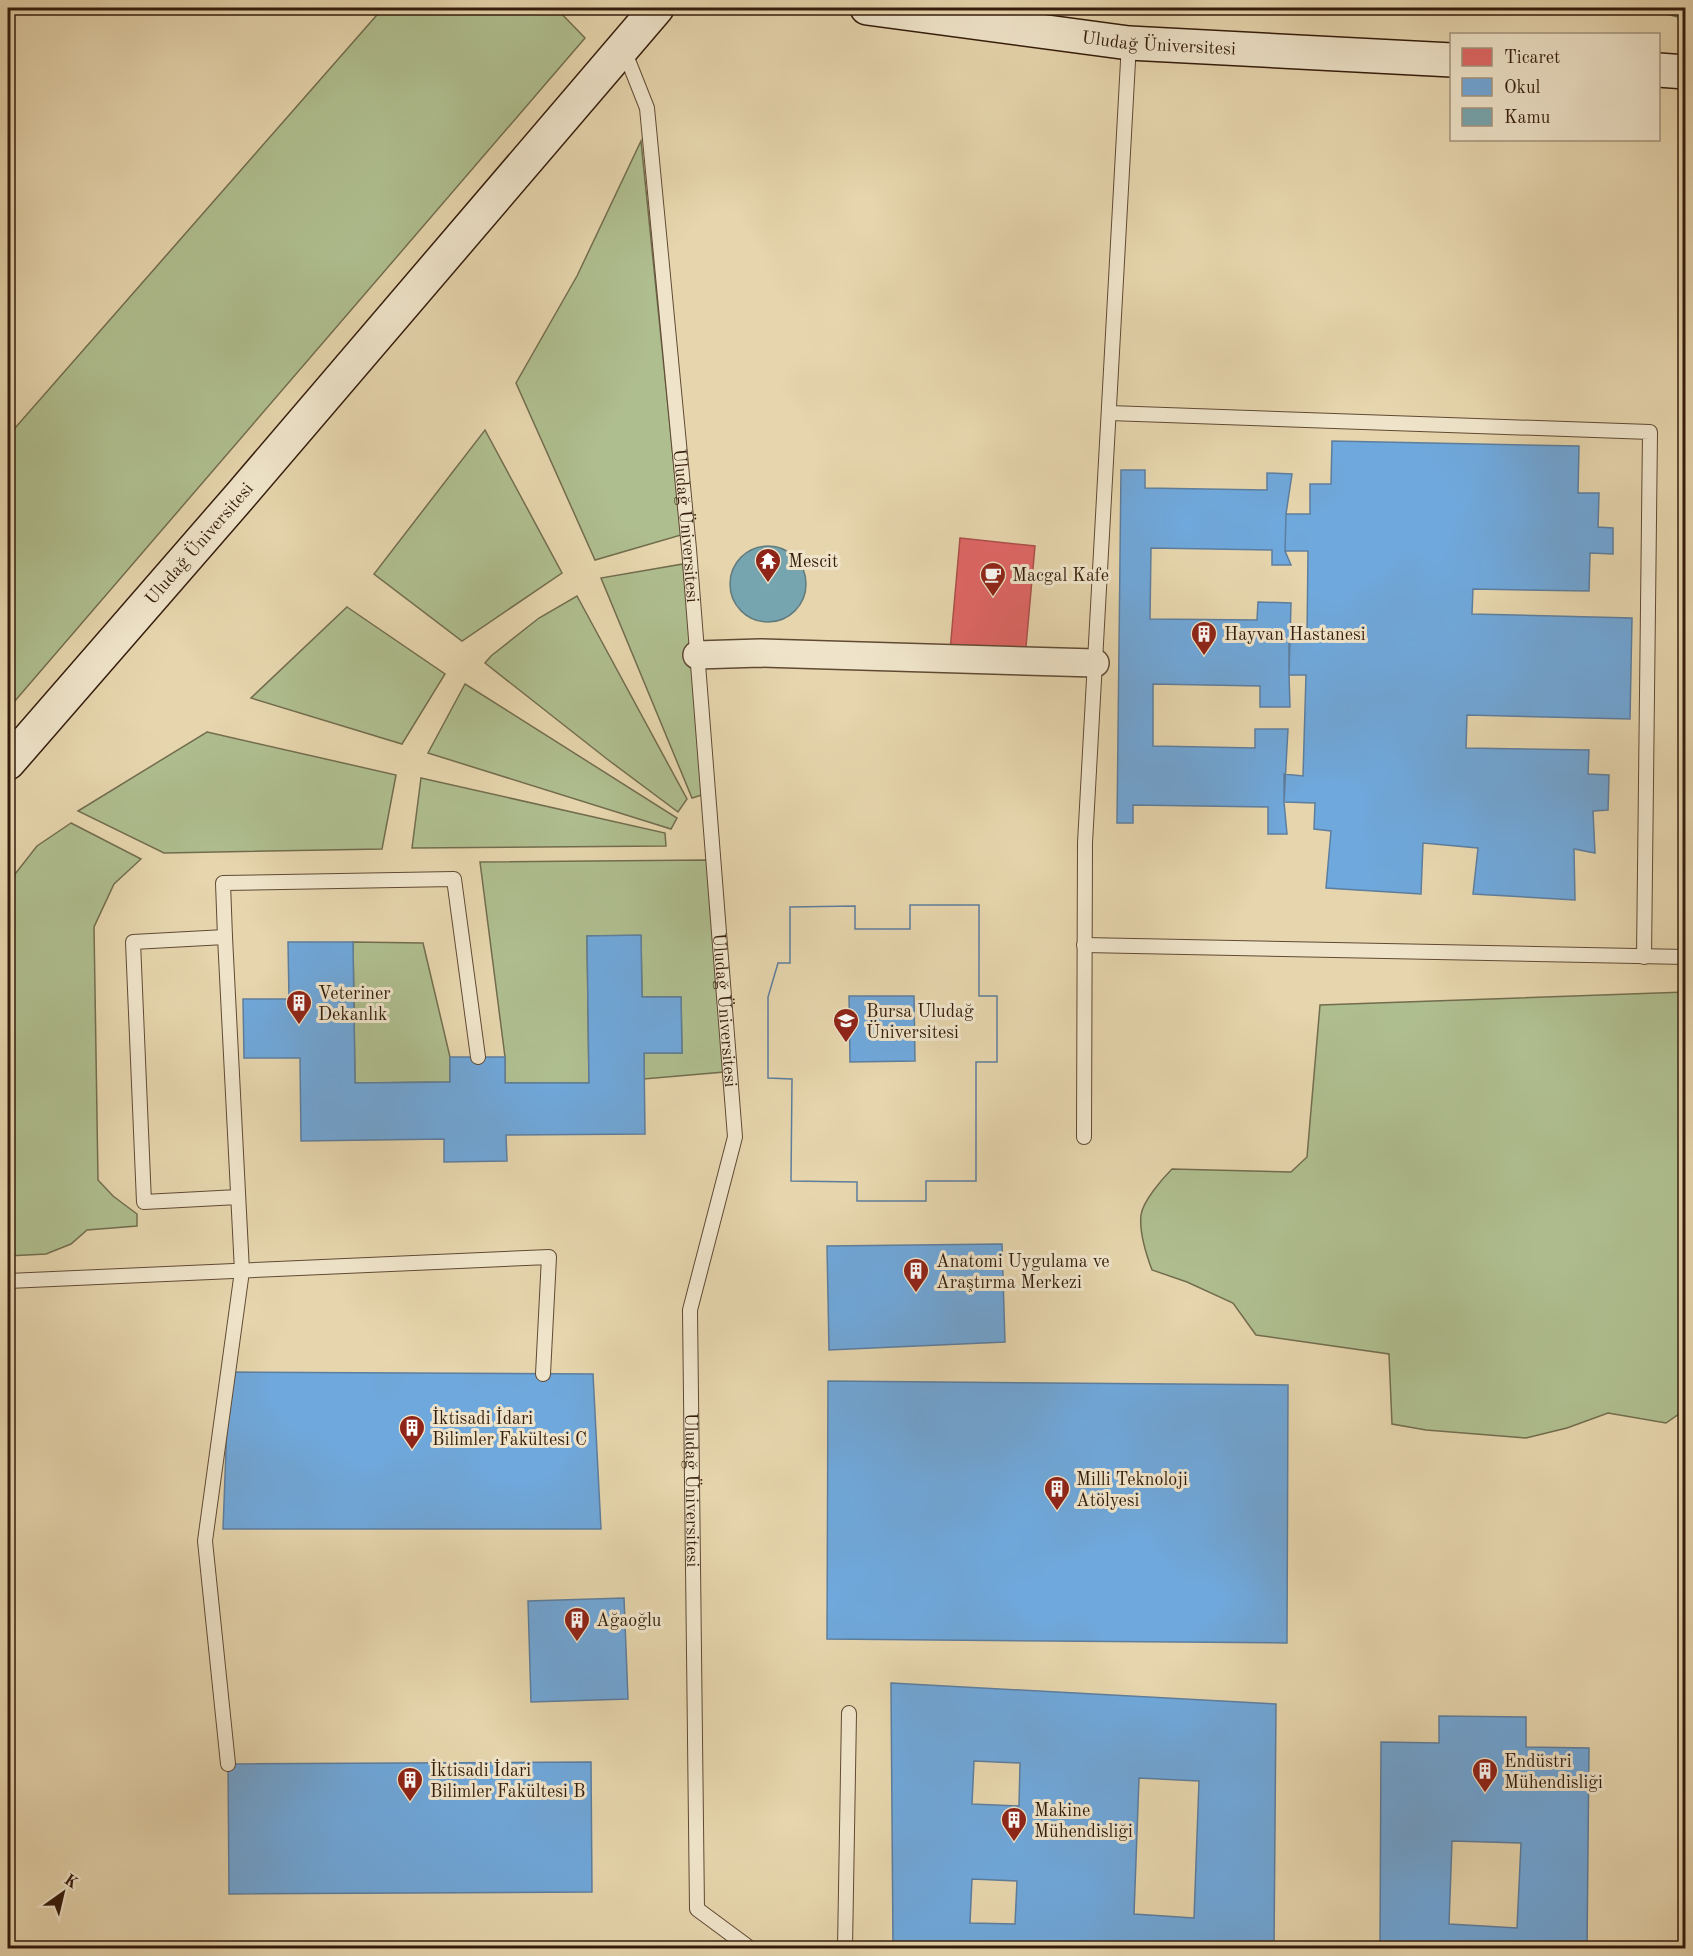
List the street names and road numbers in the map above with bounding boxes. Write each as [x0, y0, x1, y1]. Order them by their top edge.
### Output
street label: Uludağ Üniversitesi [1080, 29, 1236, 59]
street label: Uludağ Üniversitesi [669, 448, 701, 604]
street label: Uludağ Üniversitesi [142, 480, 257, 608]
street label: Uludağ Üniversitesi [709, 933, 739, 1088]
street label: Uludağ Üniversitesi [681, 1413, 704, 1568]

